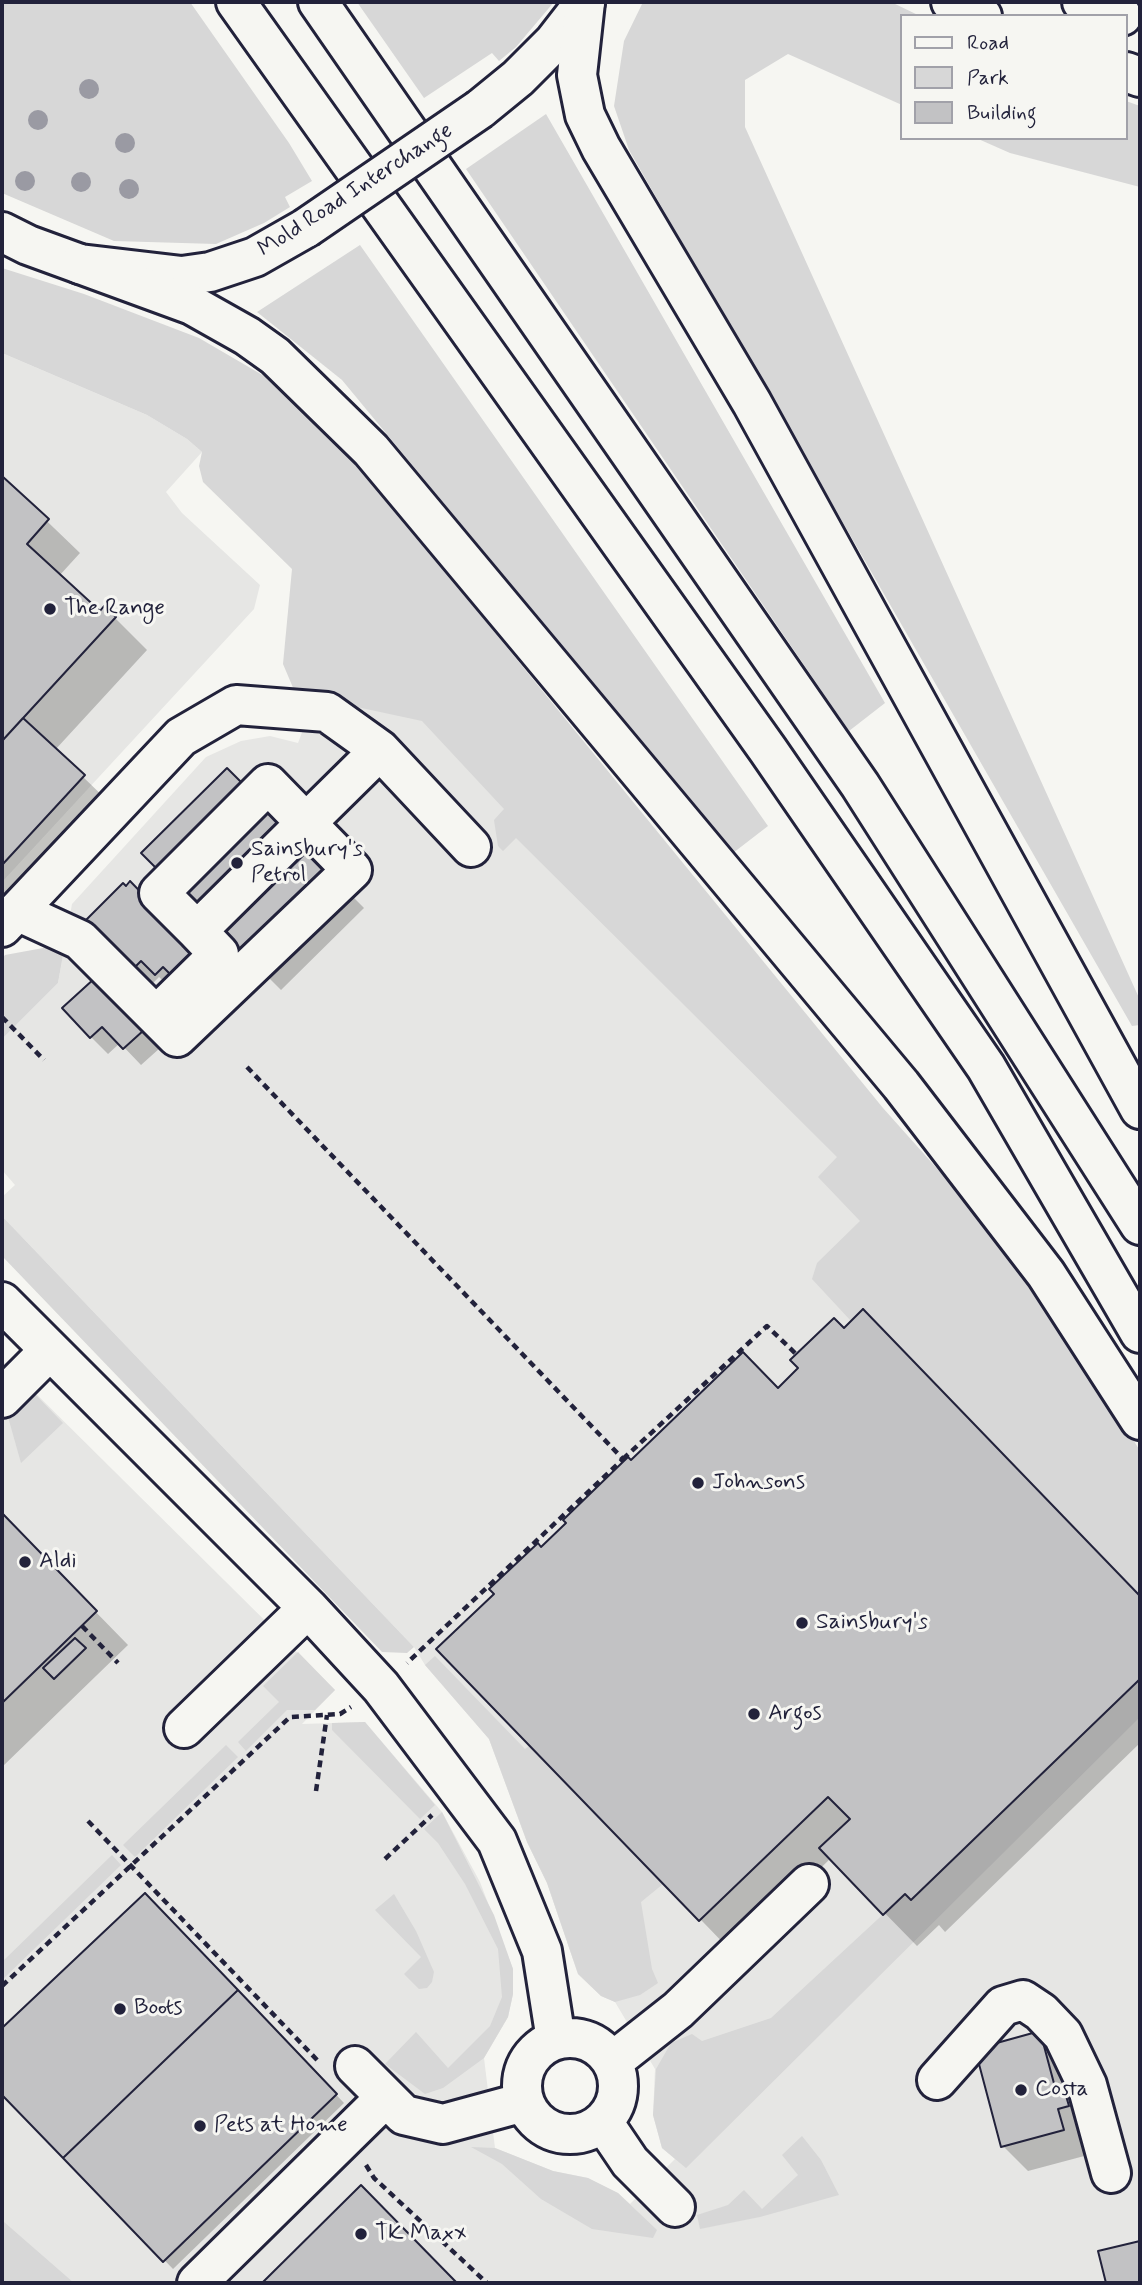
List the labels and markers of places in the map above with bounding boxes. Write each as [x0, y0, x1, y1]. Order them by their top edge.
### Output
place label: The Range [64, 595, 165, 623]
marker: The Range [42, 601, 58, 617]
place label: Sainsbury's Petrol [251, 836, 363, 890]
marker: Sainsbury's Petrol [229, 855, 245, 871]
place label: Johnsons [712, 1469, 805, 1497]
marker: Johnsons [690, 1475, 706, 1491]
place label: Aldi [39, 1548, 77, 1576]
marker: Aldi [17, 1554, 33, 1570]
place label: Sainsbury's [816, 1609, 928, 1637]
marker: Sainsbury's [794, 1615, 810, 1631]
place label: Argos [768, 1700, 822, 1728]
marker: Argos [746, 1706, 762, 1722]
place label: Boots [134, 1995, 183, 2023]
marker: Boots [112, 2001, 128, 2017]
place label: Costa [1035, 2076, 1088, 2104]
marker: Costa [1013, 2082, 1029, 2098]
place label: Pets at Home [214, 2112, 348, 2140]
marker: Pets at Home [192, 2118, 208, 2134]
place label: TK Maxx [375, 2220, 466, 2248]
marker: TK Maxx [353, 2226, 369, 2242]

